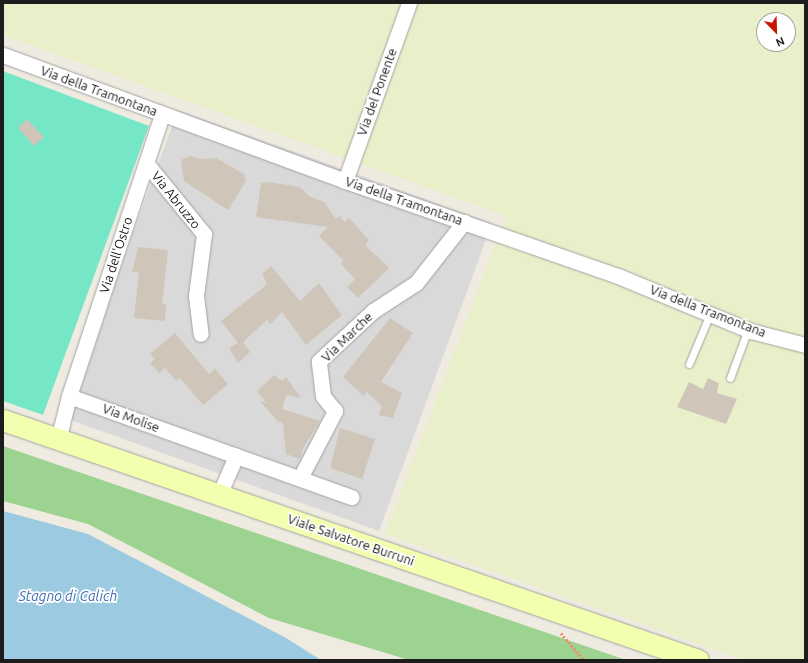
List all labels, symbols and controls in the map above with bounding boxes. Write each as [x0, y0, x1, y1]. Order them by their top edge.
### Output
north arrow [756, 12, 796, 52]
text: N [774, 35, 786, 49]
street label: Via del Ponente [354, 46, 400, 138]
street label: Via della Tramontana [38, 63, 160, 119]
street label: Via Abruzzo [148, 168, 204, 232]
street label: Via della Tramontana [343, 174, 465, 228]
street label: Via dell'Ostro [96, 215, 136, 295]
street label: Via della Tramontana [648, 282, 768, 340]
street label: Via Marche [318, 309, 376, 365]
street label: Via Molise [100, 400, 162, 436]
street label: Viale Salvatore Burruni [285, 511, 417, 569]
water label: Stagno di Calich [19, 588, 117, 604]

